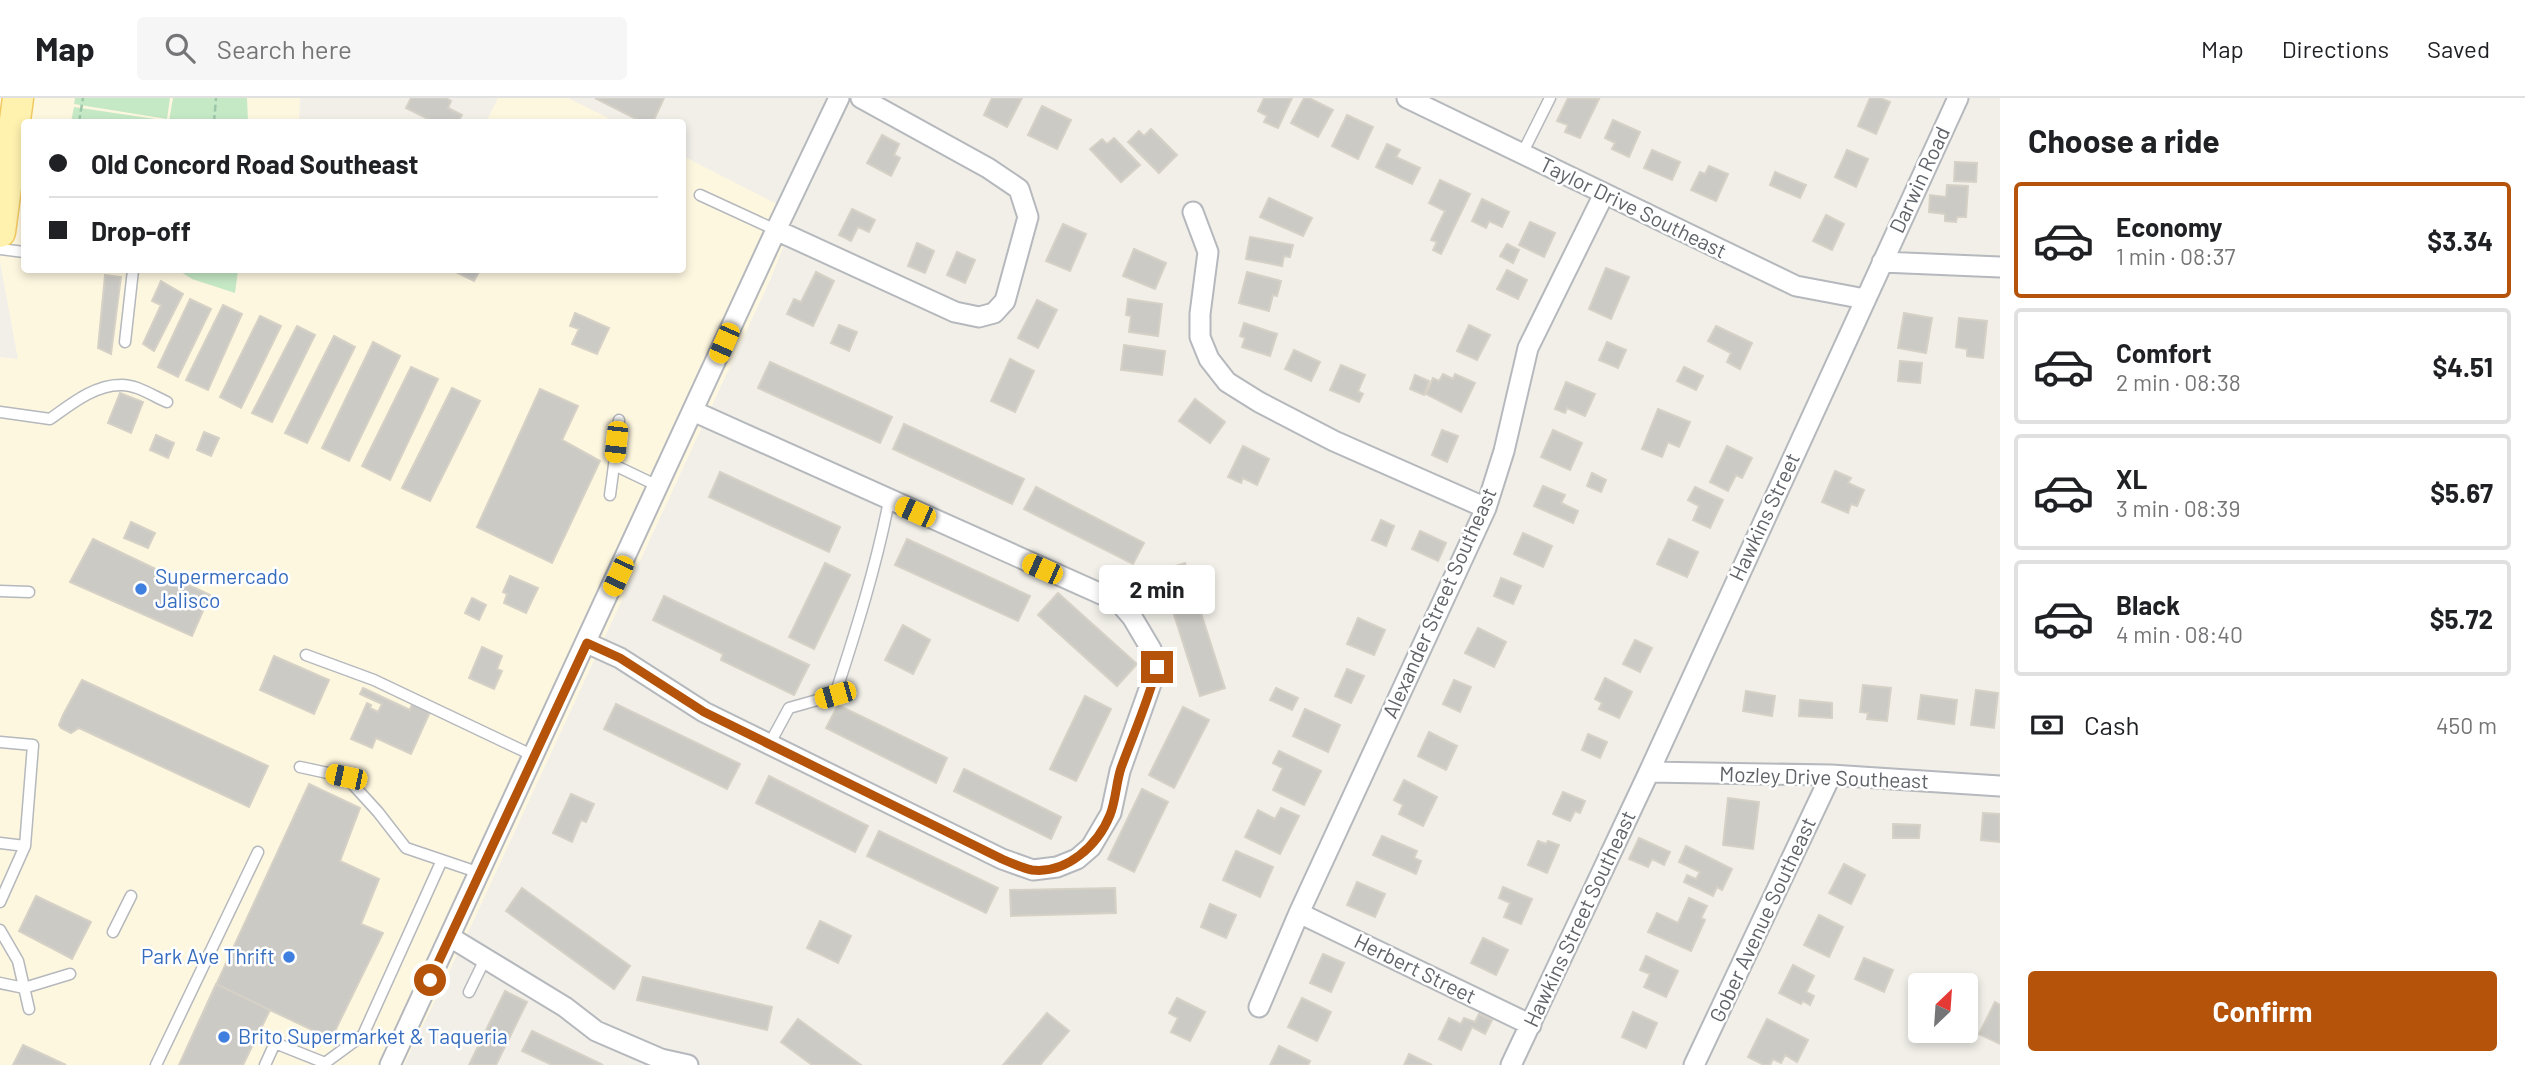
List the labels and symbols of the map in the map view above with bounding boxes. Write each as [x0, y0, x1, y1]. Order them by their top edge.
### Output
street label: Darwin Road [1883, 122, 1954, 236]
street label: Taylor Drive Southeast [1536, 151, 1731, 263]
car [706, 320, 743, 366]
car [604, 420, 629, 464]
street label: Hawkins Street [1723, 448, 1804, 584]
street label: Alexander Street Southeast [1376, 483, 1501, 722]
car [892, 494, 939, 530]
car [1019, 551, 1066, 587]
car [600, 553, 637, 599]
place label: Supermercado Jalisco [155, 563, 289, 612]
callout: 2 min [1099, 566, 1215, 614]
marker: Supermercado Jalisco [133, 581, 149, 597]
route end [1141, 651, 1173, 683]
car [812, 679, 859, 711]
street label: Mozley Drive Southeast [1719, 760, 1929, 793]
car [324, 762, 369, 792]
street label: Hawkins Street Southeast [1517, 806, 1640, 1031]
street label: Gober Avenue Southeast [1703, 813, 1820, 1026]
street label: Herbert Street [1351, 927, 1481, 1008]
place label: Park Ave Thrift [141, 943, 275, 968]
marker: Park Ave Thrift [281, 949, 297, 965]
route start [414, 964, 446, 996]
north arrow [1908, 973, 1978, 1043]
place label: Brito Supermarket & Taqueria [238, 1023, 508, 1048]
marker: Brito Supermarket & Taqueria [216, 1029, 232, 1045]

